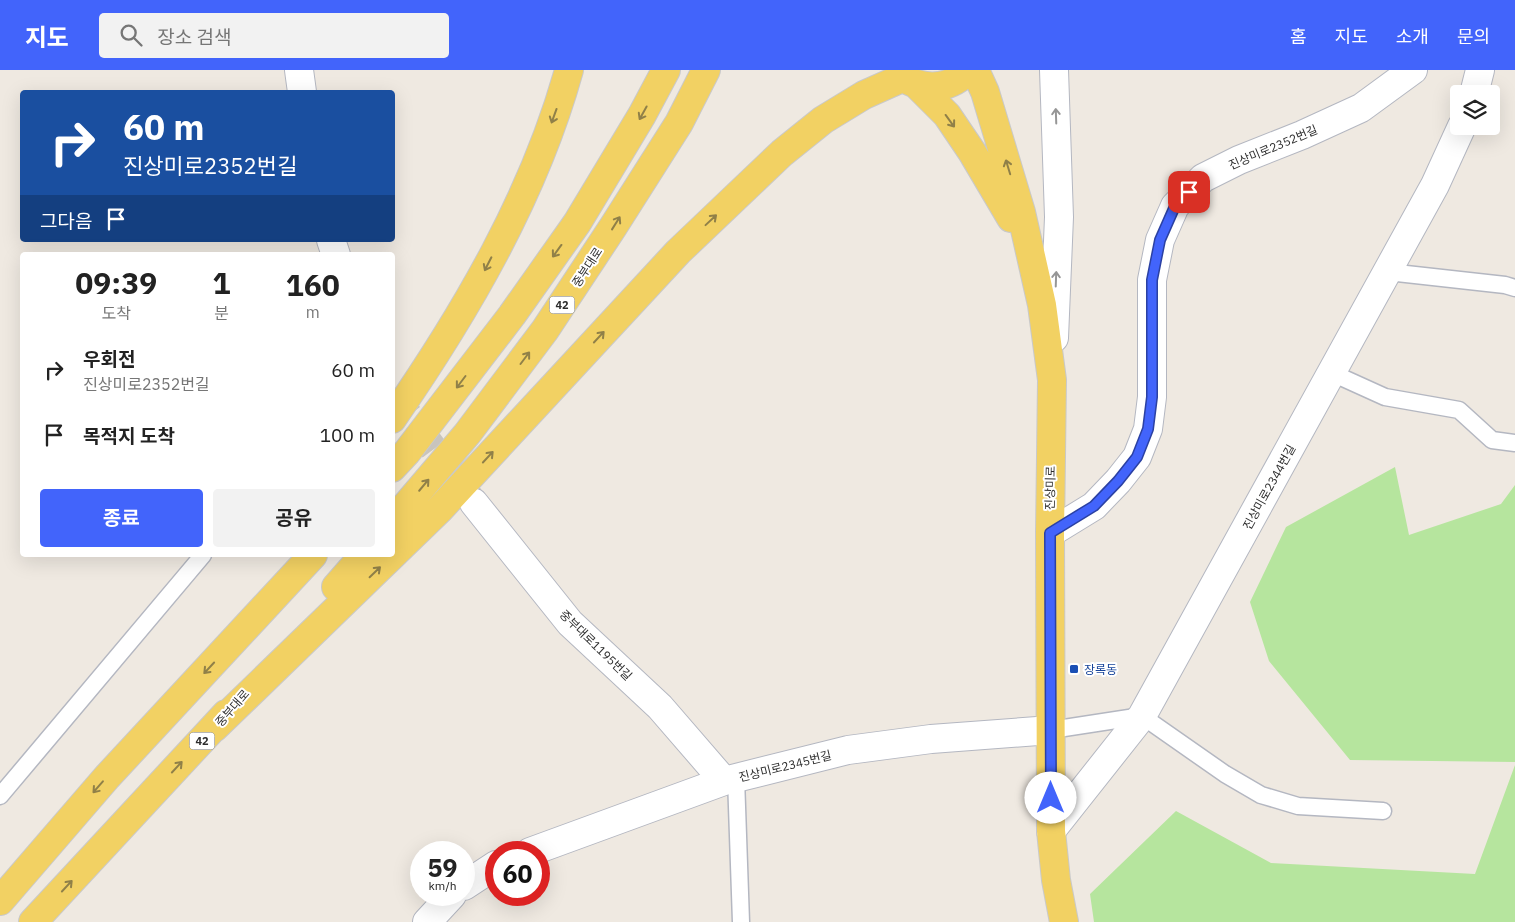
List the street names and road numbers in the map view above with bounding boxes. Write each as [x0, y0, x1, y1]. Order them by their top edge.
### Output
street label: 진상미로2352번길 [1226, 122, 1320, 172]
street label: 중부대로 [569, 244, 605, 290]
road number: 42 [550, 296, 574, 314]
street label: 진상미로2344번길 [1239, 442, 1299, 532]
street label: 진상미로 [1042, 466, 1058, 510]
street label: 중부대로1195번길 [557, 607, 635, 683]
street label: 중부대로 [212, 686, 252, 730]
road number: 42 [190, 732, 214, 749]
street label: 진상미로2345번길 [737, 747, 833, 785]

